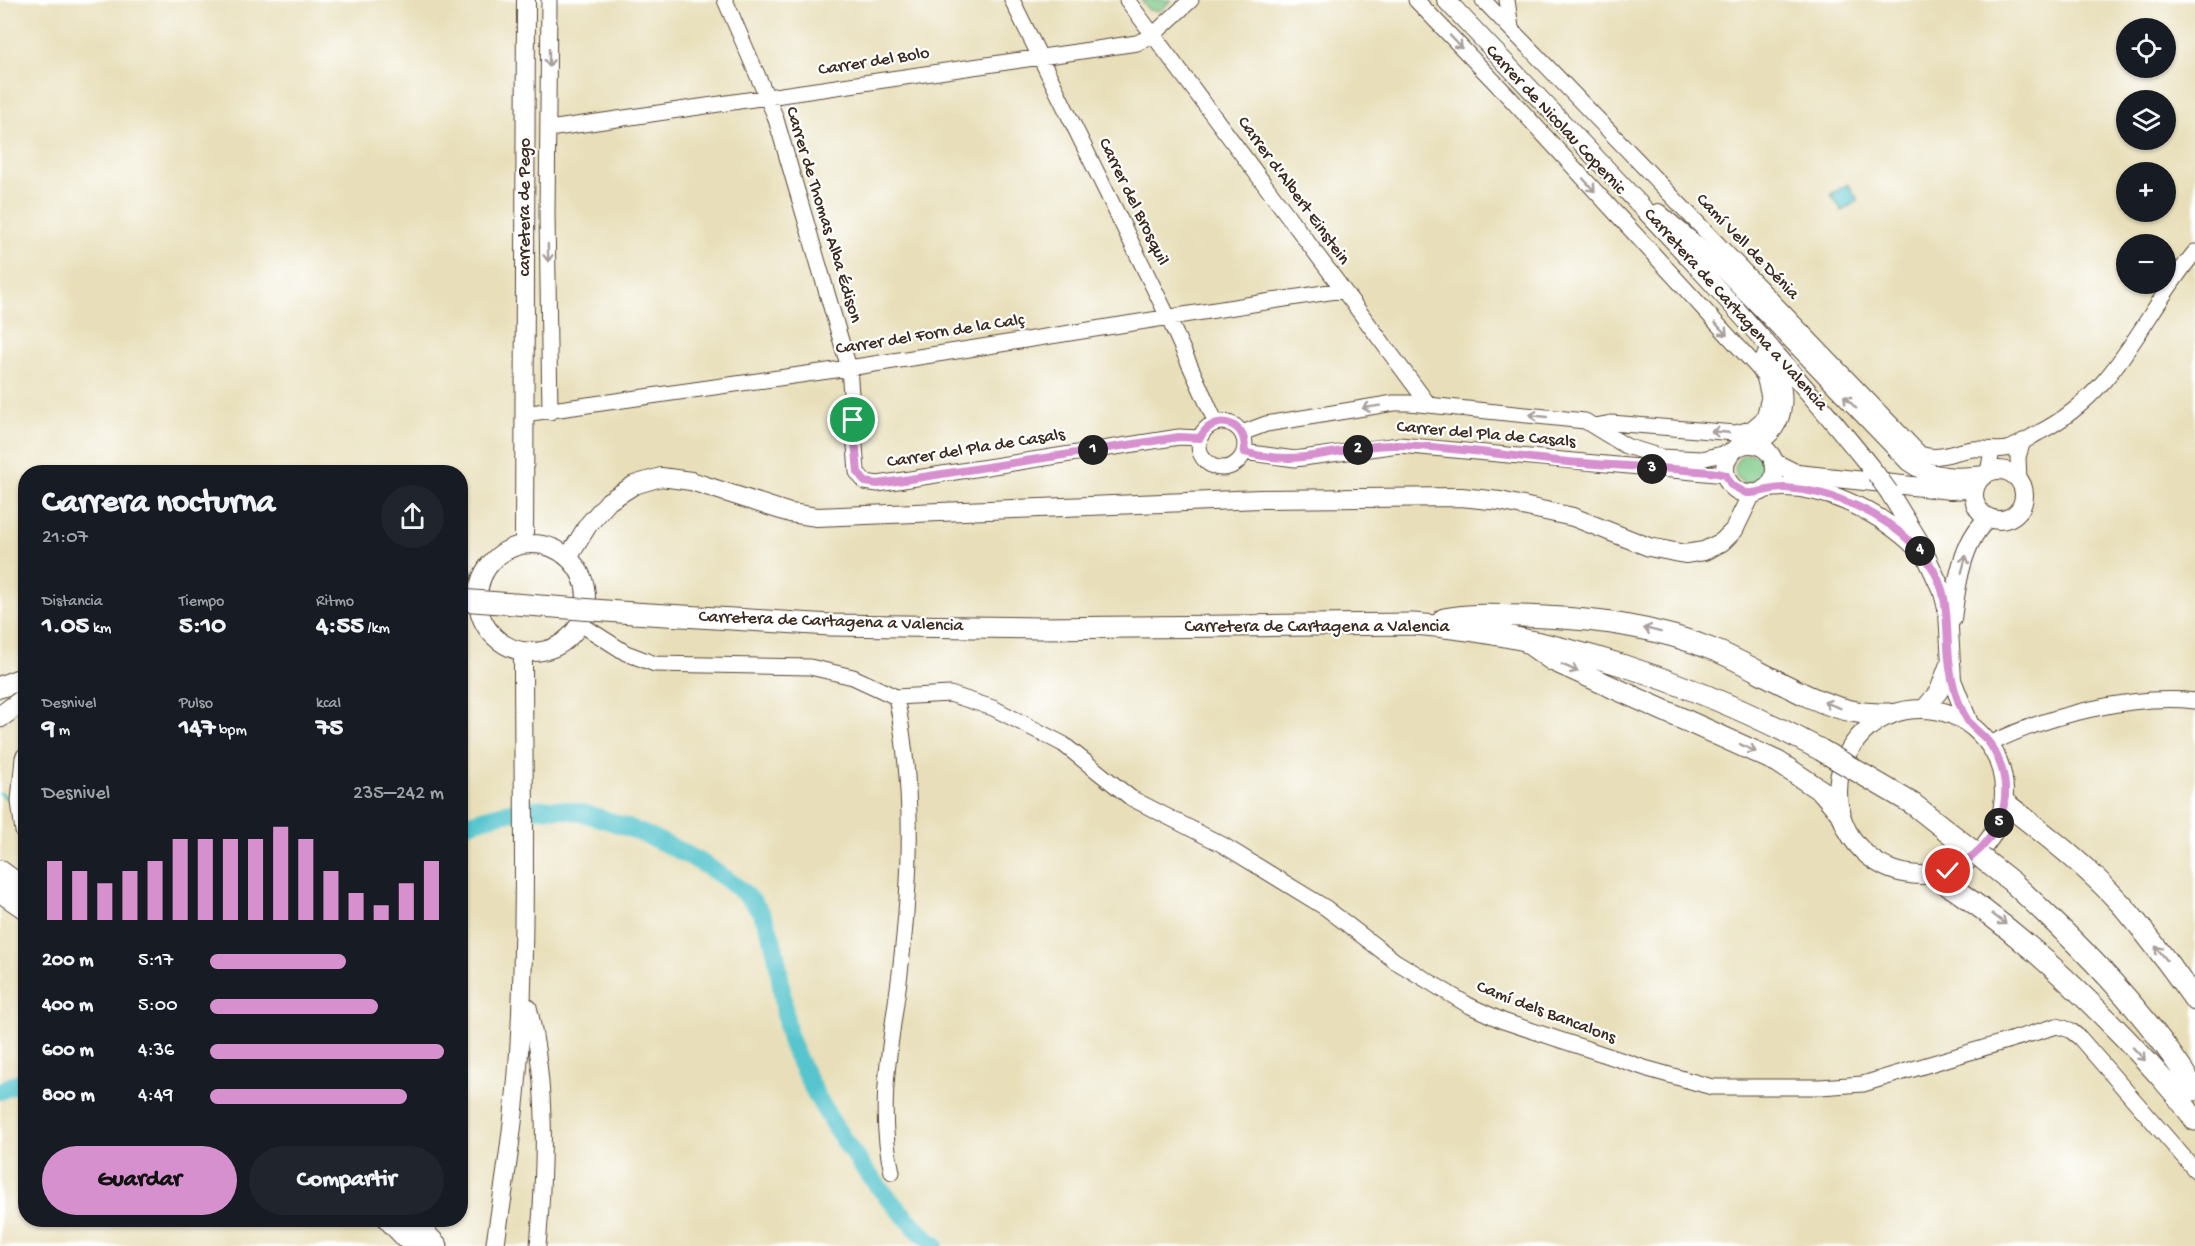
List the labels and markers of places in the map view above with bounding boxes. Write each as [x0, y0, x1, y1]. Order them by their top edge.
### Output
pin [827, 394, 878, 445]
pin: 1 [1078, 435, 1108, 465]
pin: 2 [1343, 435, 1373, 465]
pin: 3 [1637, 454, 1667, 484]
pin: 4 [1905, 536, 1935, 566]
pin: 5 [1984, 808, 2014, 838]
pin [1922, 845, 1973, 896]

